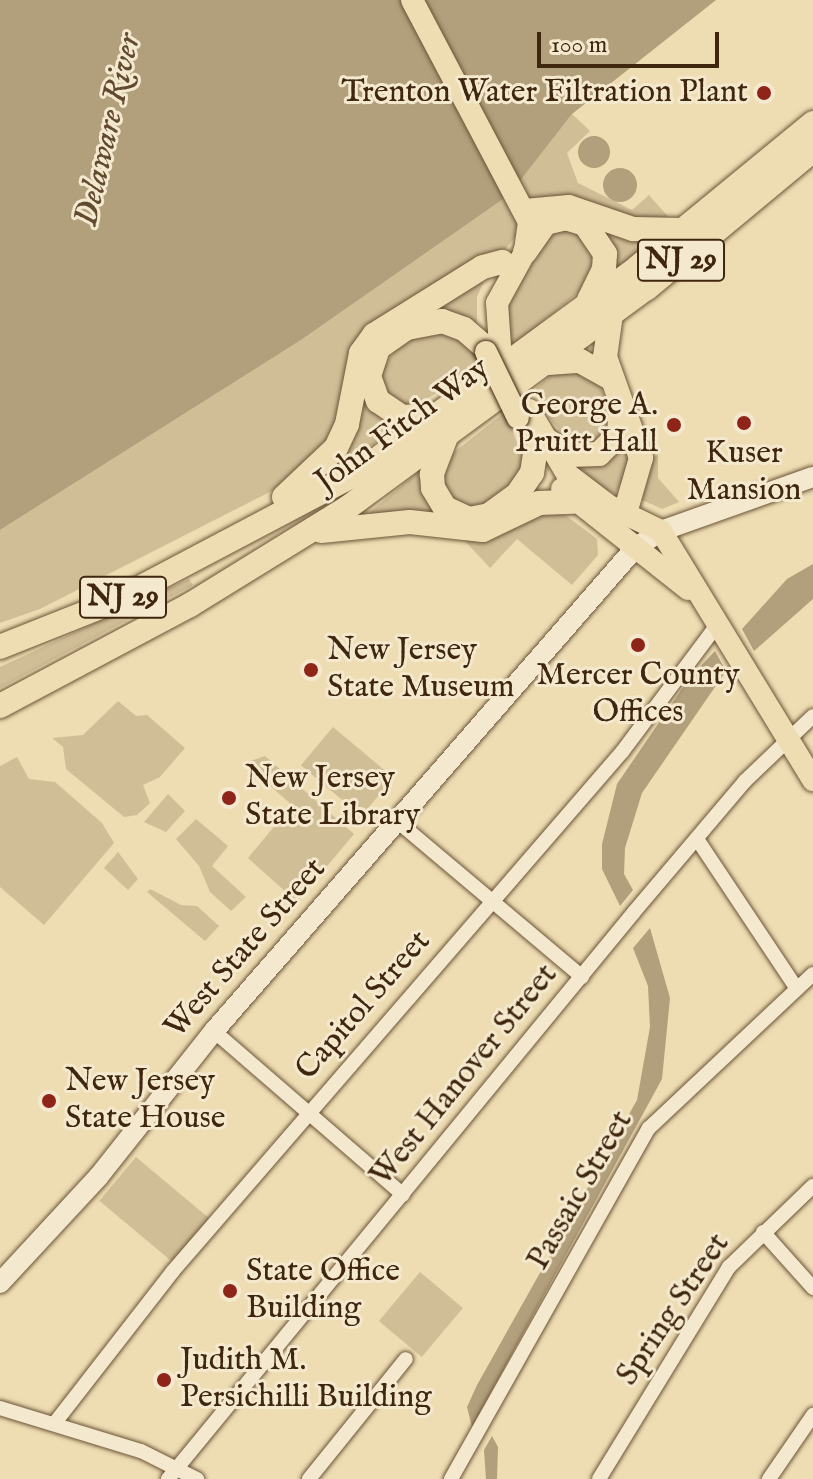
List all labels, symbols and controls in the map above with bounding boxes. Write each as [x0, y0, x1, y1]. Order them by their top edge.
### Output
scale bar [541, 16, 723, 66]
water label: Delaware River [66, 30, 150, 230]
text: 100 m [551, 30, 607, 61]
place label: Trenton Water Filtration Plant [341, 74, 748, 112]
marker: Trenton Water Filtration Plant [755, 84, 773, 102]
road number: NJ 29 [637, 234, 725, 286]
street label: John Fitch Way [309, 350, 497, 502]
place label: George A. Pruitt Hall [515, 388, 658, 463]
marker: Kuser Mansion [735, 414, 753, 432]
marker: George A. Pruitt Hall [665, 416, 683, 434]
place label: Kuser Mansion [687, 436, 801, 511]
road number: NJ 29 [79, 571, 167, 623]
place label: New Jersey State Museum [327, 633, 514, 708]
marker: Mercer County Offices [629, 636, 647, 654]
place label: Mercer County Offices [536, 658, 740, 733]
marker: New Jersey State Museum [302, 661, 320, 679]
place label: New Jersey State Library [245, 761, 420, 836]
marker: New Jersey State Library [220, 789, 238, 807]
street label: West State Street [157, 851, 335, 1047]
street label: Capitol Street [289, 923, 439, 1089]
street label: West Hanover Street [364, 957, 566, 1195]
place label: New Jersey State House [65, 1064, 226, 1139]
marker: New Jersey State House [40, 1092, 58, 1110]
street label: Passaic Street [520, 1105, 642, 1277]
street label: Spring Street [609, 1227, 739, 1393]
place label: State Office Building [246, 1254, 400, 1329]
marker: State Office Building [221, 1282, 239, 1300]
place label: Judith M. Persichilli Building [180, 1343, 432, 1418]
marker: Judith M. Persichilli Building [155, 1371, 173, 1389]

